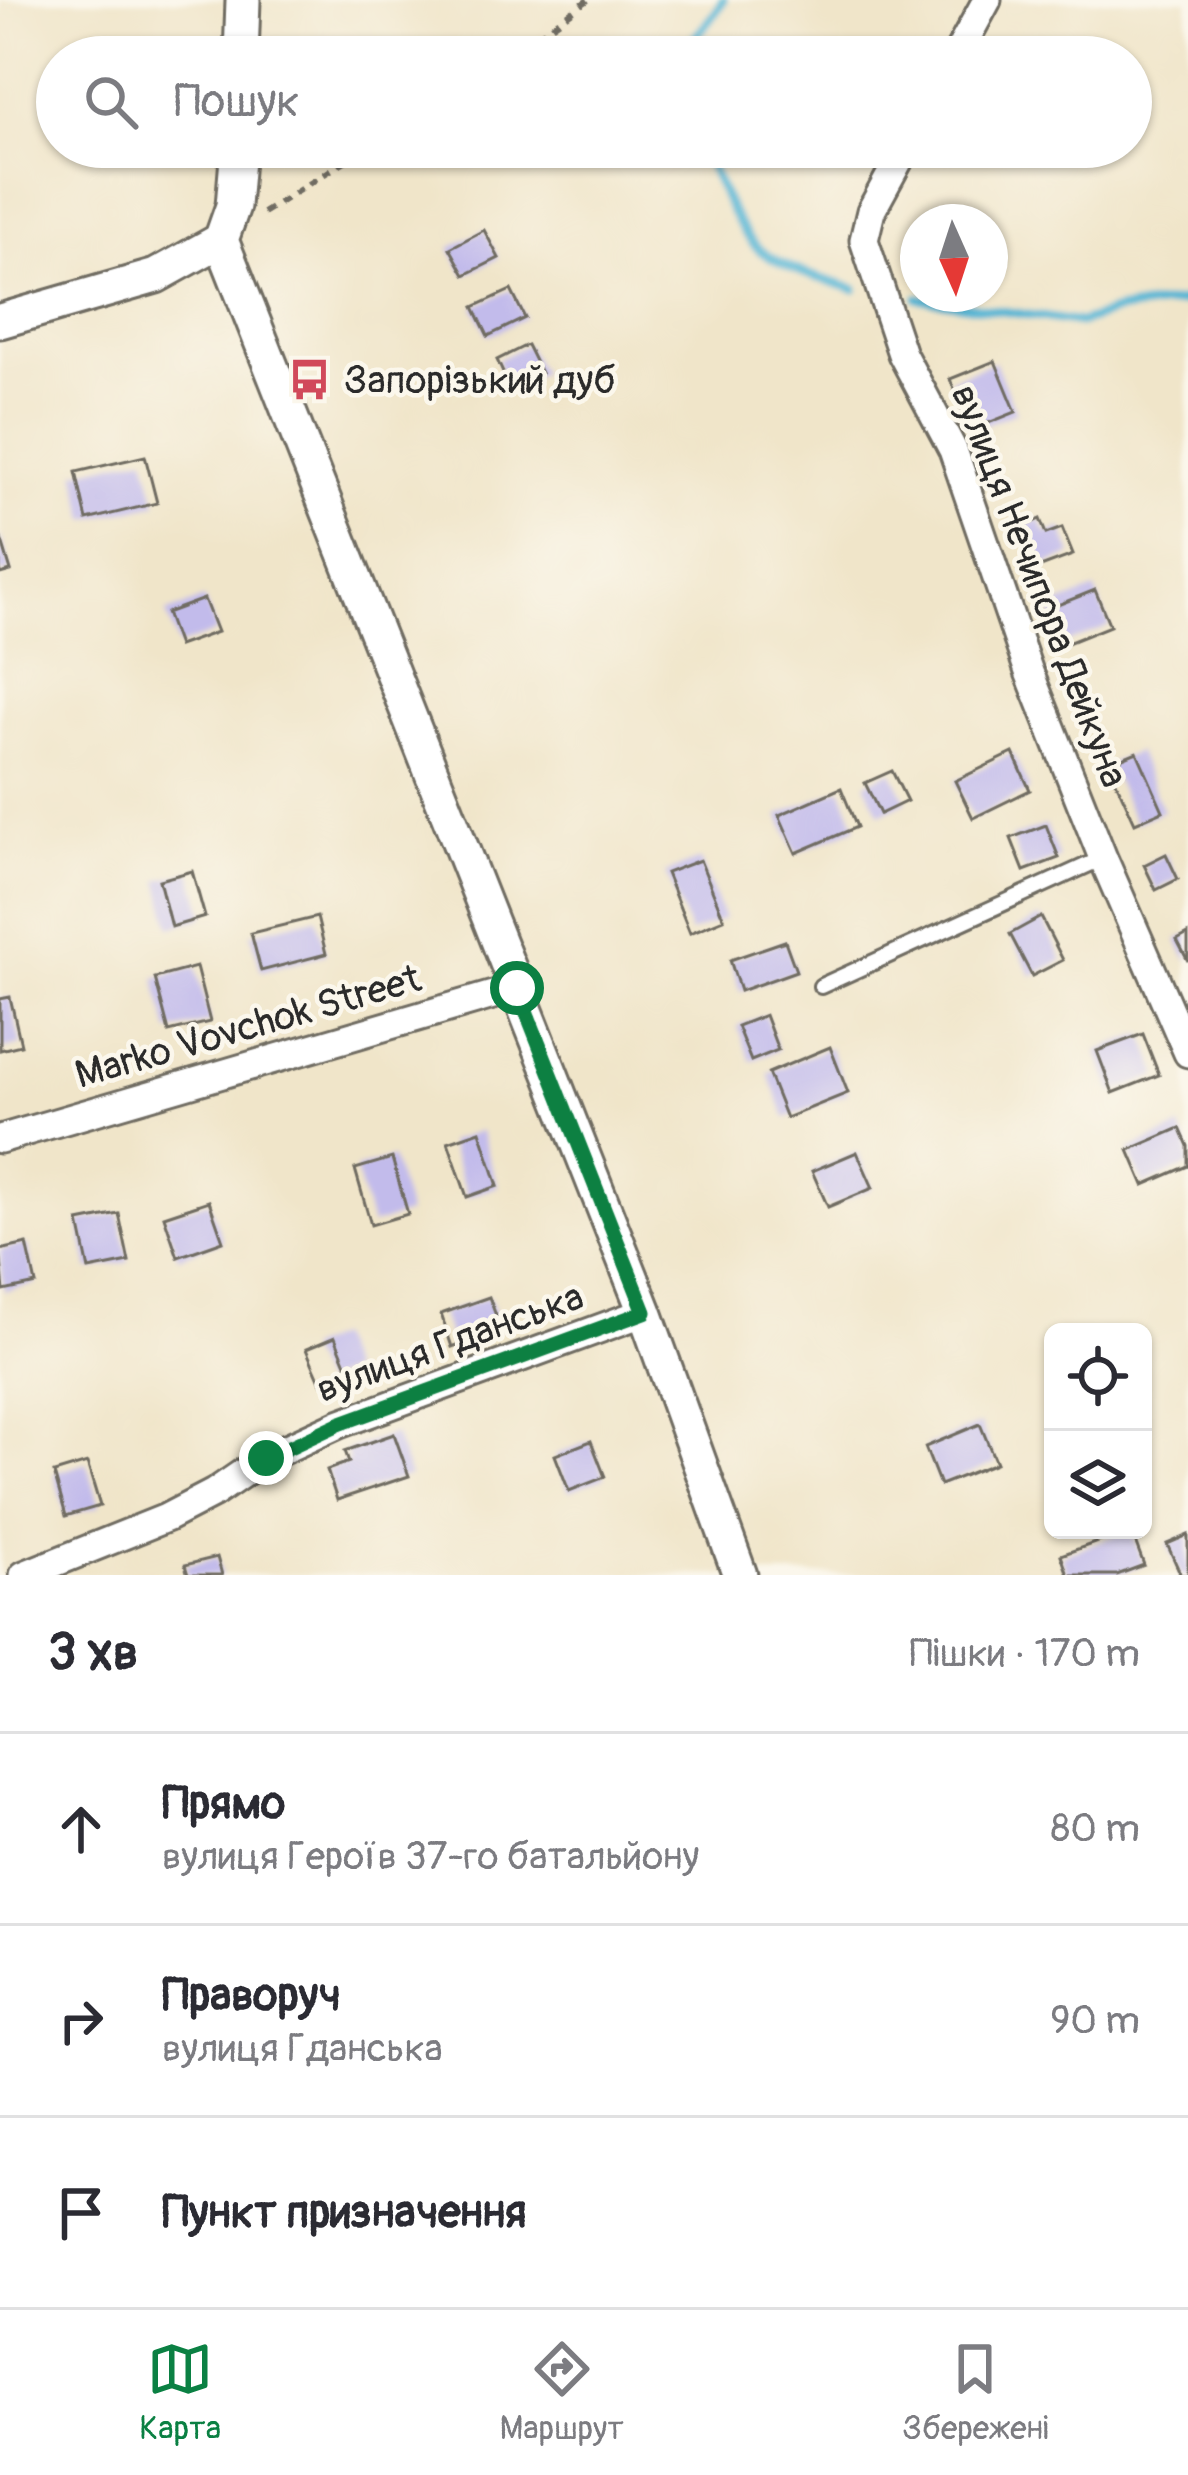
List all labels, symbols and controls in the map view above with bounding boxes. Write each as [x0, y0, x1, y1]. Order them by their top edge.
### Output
search box [36, 36, 1152, 168]
icon: search [78, 69, 144, 135]
text: Пошук [174, 74, 299, 130]
north arrow [900, 204, 1008, 312]
place label: Запорізький дуб [344, 356, 616, 405]
bus stop icon: Запорізький дуб [287, 357, 333, 403]
street label: вулиця Нечипора Дейкуна [940, 378, 1138, 794]
street label: Marko Vovchok Street [70, 954, 427, 1100]
route start [490, 961, 544, 1015]
street label: вулиця Гданська [310, 1272, 590, 1414]
map controls [1044, 1323, 1152, 1539]
button: locate [1044, 1323, 1152, 1431]
route end [239, 1431, 293, 1485]
button: layers [1044, 1431, 1152, 1539]
text: 3 хв [48, 1621, 138, 1685]
text: Пішки · 170 m [909, 1629, 1140, 1678]
text: Прямо [162, 1776, 285, 1832]
icon: ahead [48, 1796, 114, 1862]
text: 80 m [1051, 1804, 1140, 1853]
text: вулиця Героїв 37-го батальйону [162, 1832, 699, 1881]
text: Праворуч [162, 1968, 341, 2024]
icon: right [48, 1988, 114, 2054]
text: 90 m [1050, 1996, 1140, 2045]
text: вулиця Гданська [162, 2024, 443, 2073]
icon: arrive [48, 2180, 114, 2246]
text: Пункт призначення [162, 2185, 526, 2241]
tab: Карта [139, 2336, 221, 2449]
tab: Маршрут [499, 2336, 624, 2449]
tab: Збережені [902, 2336, 1049, 2449]

